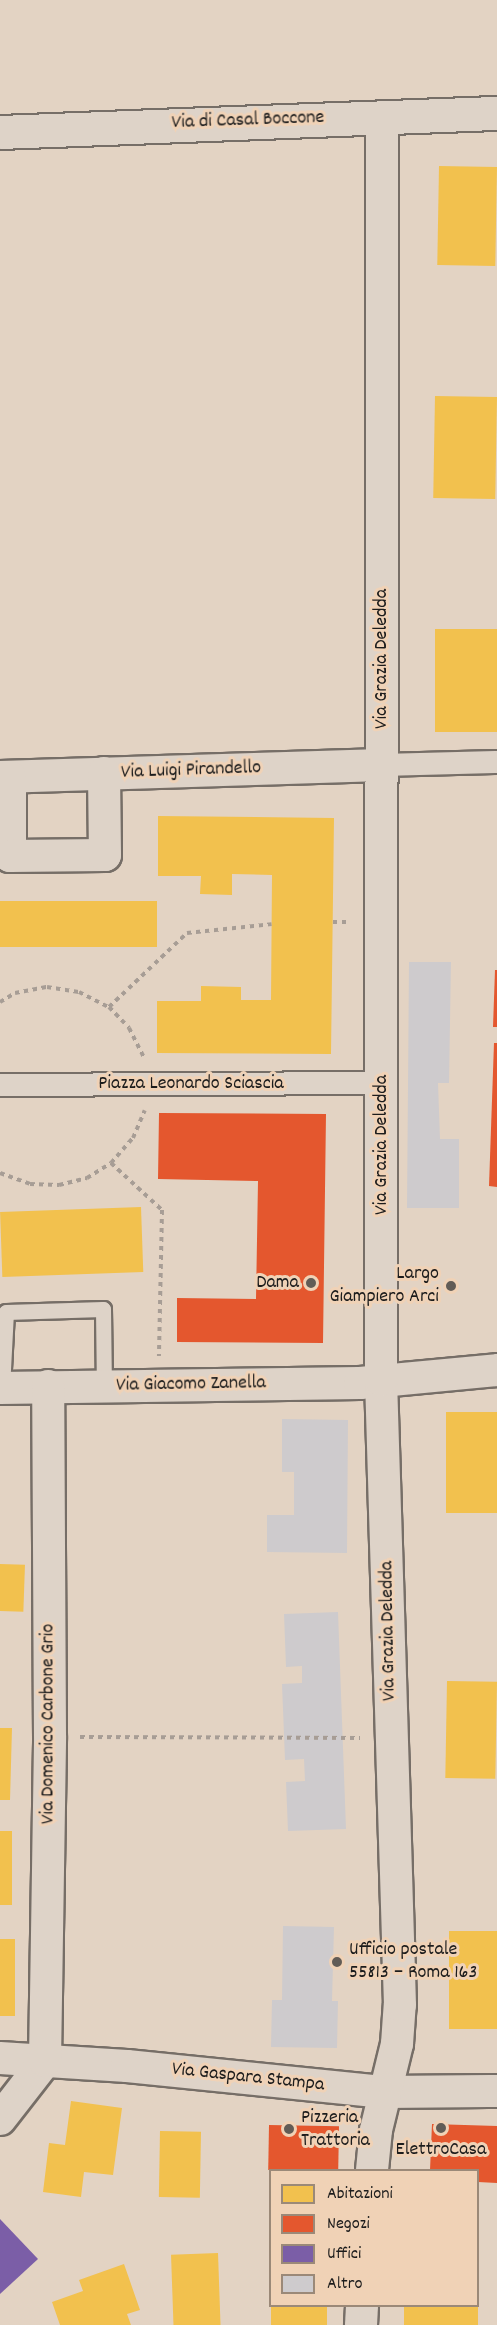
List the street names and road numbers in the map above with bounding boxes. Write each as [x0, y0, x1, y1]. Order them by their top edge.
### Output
street label: Via di Casal Boccone [171, 106, 325, 136]
street label: Via Grazia Deledda [370, 589, 394, 729]
street label: Via Luigi Pirandello [121, 757, 261, 785]
street label: Piazza Leonardo Sciascia [98, 1072, 284, 1096]
street label: Via Grazia Deledda [370, 1075, 394, 1215]
street label: Via Giacomo Zanella [116, 1372, 266, 1398]
street label: Via Grazia Deledda [376, 1561, 402, 1701]
street label: Via Domenico Carbone Grio [37, 1624, 61, 1824]
street label: Via Gaspara Stampa [171, 2058, 325, 2098]

